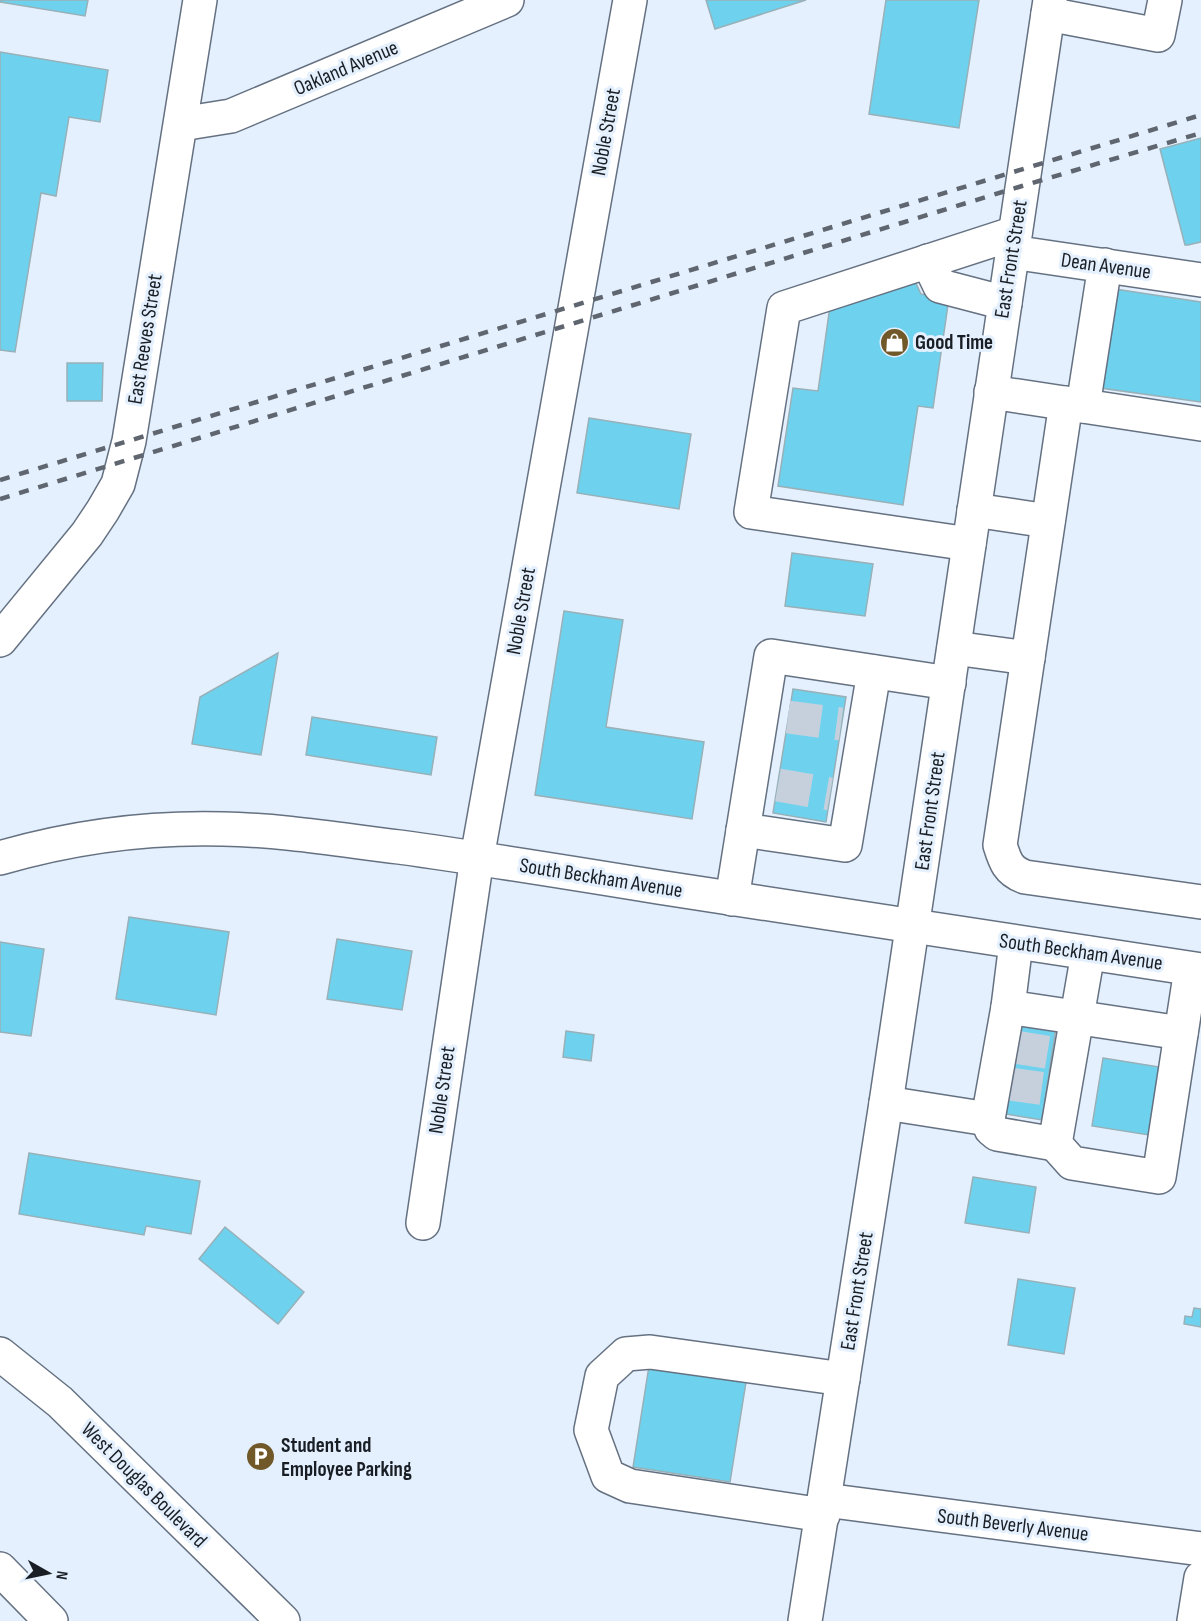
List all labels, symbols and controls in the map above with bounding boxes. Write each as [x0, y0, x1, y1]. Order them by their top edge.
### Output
street label: Oakland Avenue [290, 35, 402, 101]
street label: Noble Street [586, 86, 626, 178]
street label: East Front Street [989, 198, 1033, 320]
street label: Dean Avenue [1059, 247, 1153, 285]
street label: East Reeves Street [122, 272, 168, 406]
shop icon: Good Time [878, 326, 910, 358]
place label: Good Time [915, 330, 993, 355]
street label: Noble Street [501, 565, 541, 657]
street label: East Front Street [909, 750, 951, 872]
street label: South Beckham Avenue [518, 853, 684, 903]
street label: South Beckham Avenue [998, 928, 1164, 976]
street label: Noble Street [423, 1045, 461, 1135]
street label: East Front Street [835, 1230, 879, 1352]
street label: West Douglas Boulevard [76, 1417, 212, 1553]
place label: Student and Employee Parking [281, 1433, 412, 1482]
parking icon: Student and Employee Parking [244, 1441, 276, 1473]
street label: South Beverly Avenue [936, 1503, 1090, 1547]
north arrow [18, 1543, 78, 1603]
text: N [51, 1569, 71, 1581]

